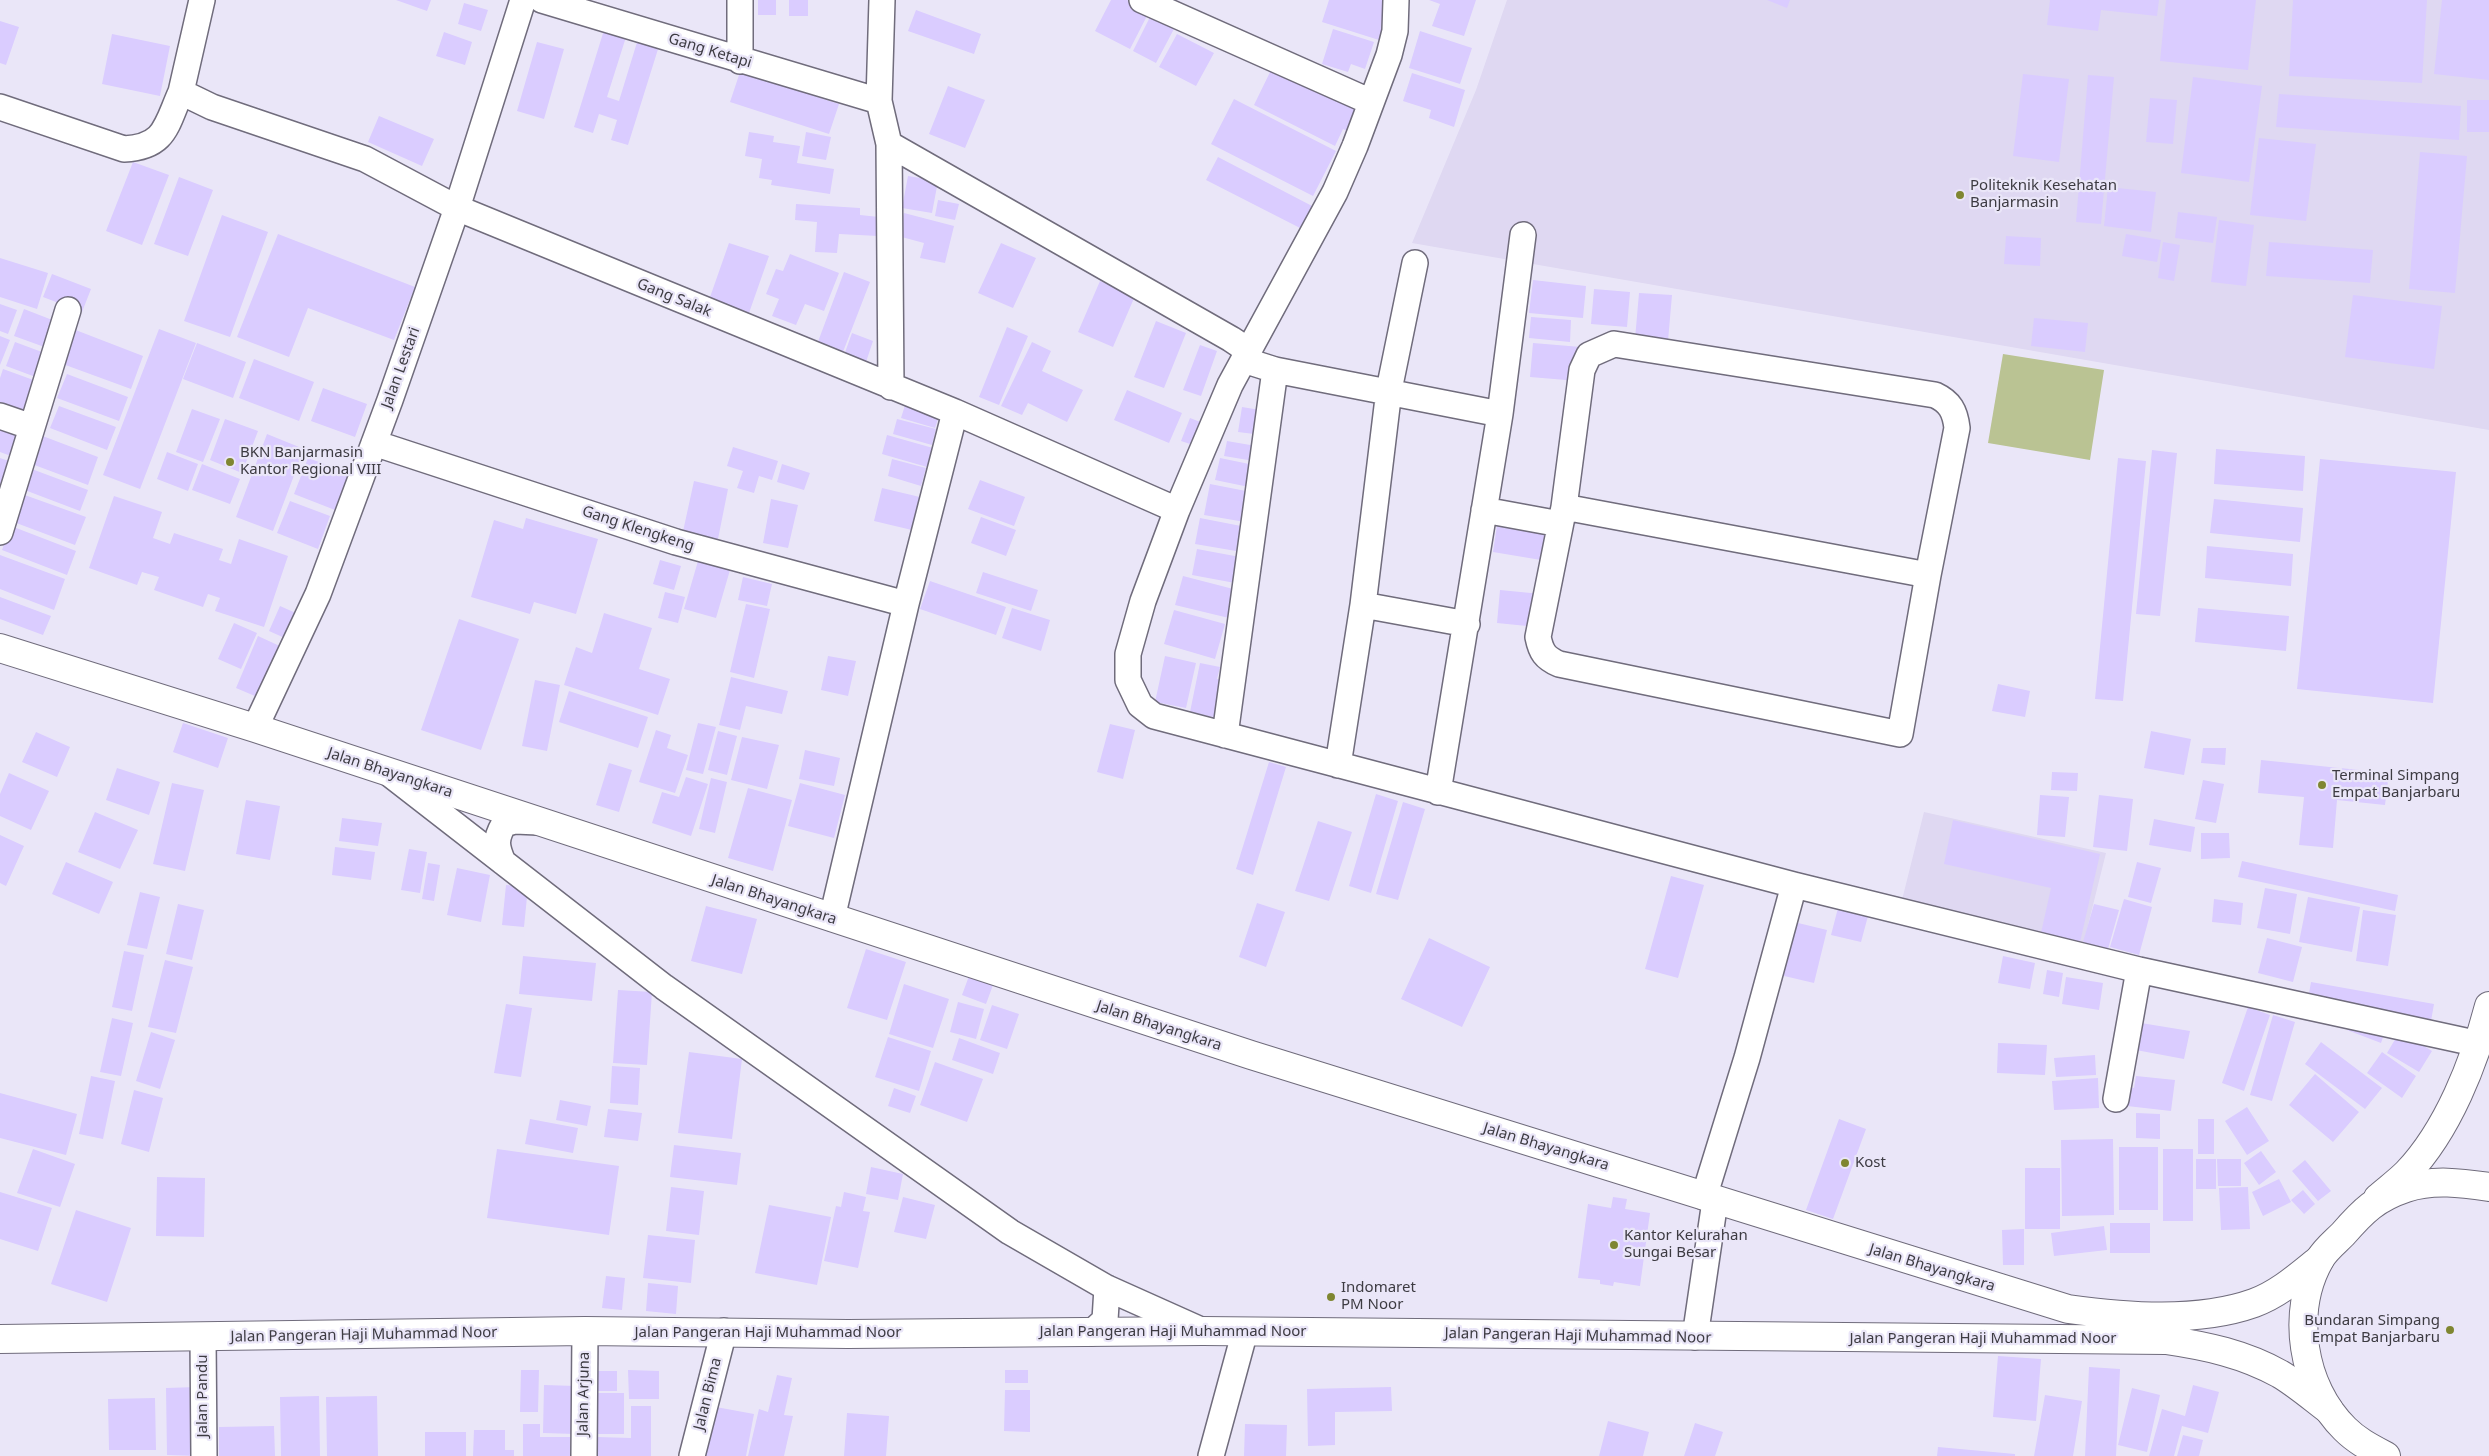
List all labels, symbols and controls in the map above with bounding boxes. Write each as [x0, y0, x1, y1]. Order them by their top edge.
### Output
street label: Gang Ketapi [666, 30, 754, 72]
place label: Politeknik Kesehatan Banjarmasin [1970, 177, 2117, 212]
marker: Politeknik Kesehatan Banjarmasin [1954, 189, 1966, 201]
street label: Gang Salak [634, 275, 714, 321]
street label: Jalan Lestari [378, 325, 424, 411]
place label: BKN Banjarmasin Kantor Regional VIII [240, 444, 381, 479]
marker: BKN Banjarmasin Kantor Regional VIII [224, 456, 236, 468]
street label: Gang Klengkeng [580, 502, 696, 556]
street label: Jalan Bhayangkara [325, 744, 455, 802]
place label: Terminal Simpang Empat Banjarbaru [2332, 767, 2460, 802]
marker: Terminal Simpang Empat Banjarbaru [2316, 779, 2328, 791]
street label: Jalan Bhayangkara [709, 871, 839, 929]
street label: Jalan Bhayangkara [1094, 997, 1224, 1055]
street label: Jalan Bhayangkara [1481, 1119, 1611, 1175]
place label: Kost [1855, 1154, 1886, 1172]
marker: Kost [1839, 1157, 1851, 1169]
place label: Kantor Kelurahan Sungai Besar [1624, 1227, 1748, 1262]
marker: Kantor Kelurahan Sungai Besar [1608, 1239, 1620, 1251]
street label: Jalan Bhayangkara [1867, 1240, 1997, 1296]
place label: Indomaret PM Noor [1341, 1279, 1416, 1314]
marker: Indomaret PM Noor [1325, 1291, 1337, 1303]
place label: Bundaran Simpang Empat Banjarbaru [2304, 1312, 2440, 1347]
street label: Jalan Pangeran Haji Muhammad Noor [1040, 1323, 1306, 1341]
street label: Jalan Pangeran Haji Muhammad Noor [230, 1324, 498, 1346]
street label: Jalan Pangeran Haji Muhammad Noor [635, 1324, 901, 1342]
marker: Bundaran Simpang Empat Banjarbaru [2444, 1324, 2456, 1336]
street label: Jalan Pangeran Haji Muhammad Noor [1444, 1325, 1712, 1347]
street label: Jalan Pangeran Haji Muhammad Noor [1850, 1330, 2116, 1348]
street label: Jalan Arjuna [574, 1352, 594, 1436]
street label: Jalan Pandu [194, 1354, 212, 1438]
street label: Jalan Bima [690, 1356, 726, 1432]

